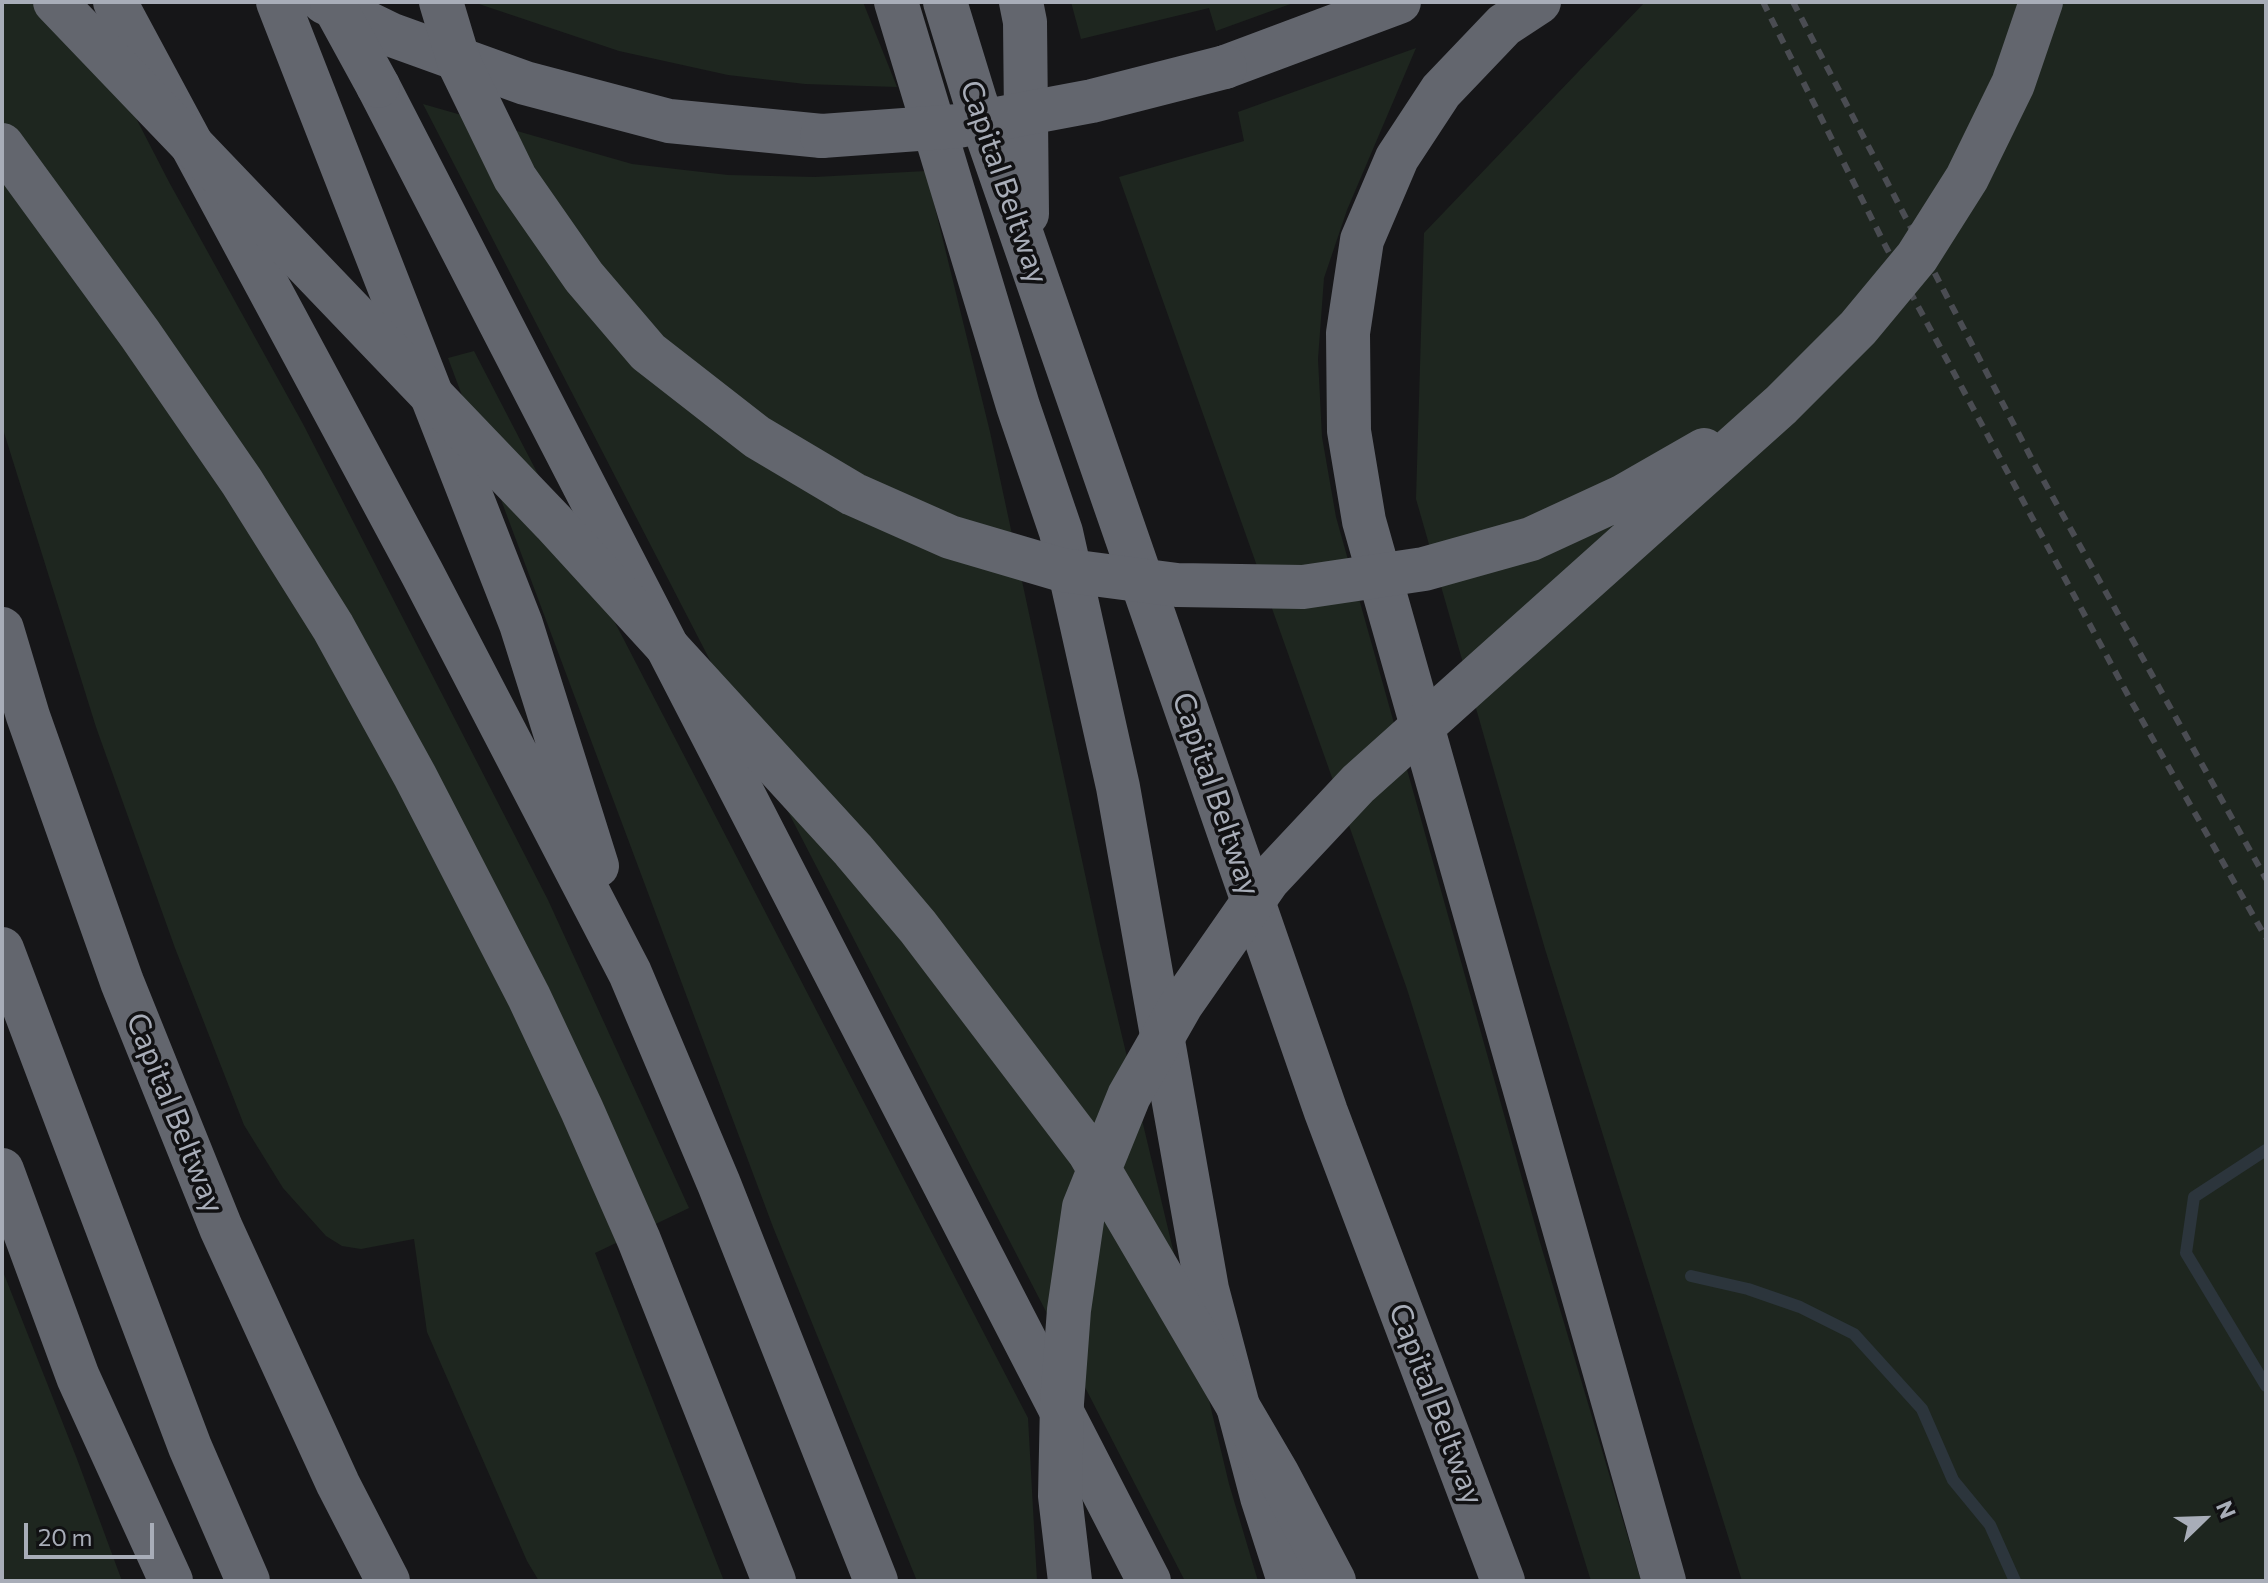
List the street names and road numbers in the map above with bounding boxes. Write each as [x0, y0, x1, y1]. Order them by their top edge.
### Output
street label: Capital Beltway [952, 76, 1056, 288]
street label: Capital Beltway [1164, 688, 1268, 900]
street label: Capital Beltway [118, 1008, 232, 1218]
street label: Capital Beltway [1381, 1298, 1491, 1510]

